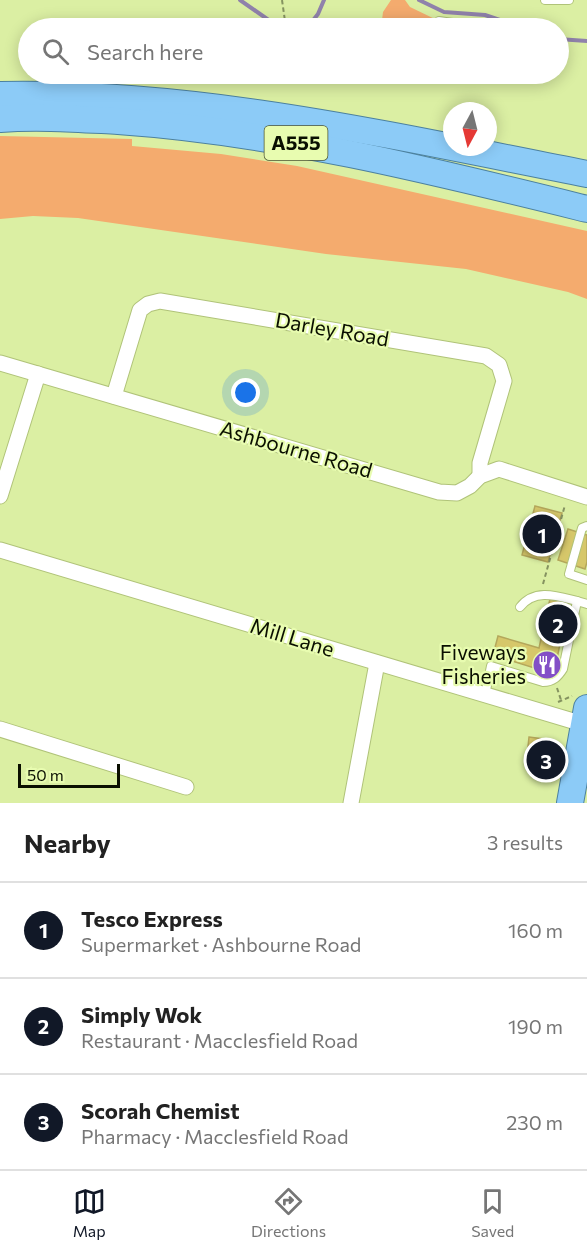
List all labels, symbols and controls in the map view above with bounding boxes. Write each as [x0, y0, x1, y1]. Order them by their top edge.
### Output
search box [18, 18, 569, 84]
icon: search [39, 35, 72, 68]
text: Search here [87, 38, 203, 65]
north arrow [443, 102, 497, 156]
road number: A555 [264, 126, 328, 160]
street label: Darley Road [274, 306, 391, 351]
your location [231, 378, 260, 407]
street label: Ashbourne Road [217, 415, 375, 482]
pin: 1 [522, 512, 562, 556]
pin: 2 [538, 602, 578, 646]
street label: Mill Lane [248, 612, 337, 661]
place label: Fiveways Fisheries [440, 639, 526, 688]
restaurant icon: Fiveways Fisheries [531, 649, 563, 681]
pin: 3 [526, 738, 566, 783]
scale bar [18, 761, 120, 788]
text: 50 m [27, 765, 64, 784]
text: Nearby [24, 827, 111, 858]
text: 3 results [487, 830, 563, 854]
text: Tesco Express [81, 905, 223, 932]
text: 1 [39, 918, 48, 942]
text: 160 m [508, 918, 563, 942]
text: Supermarket · Ashbourne Road [81, 932, 361, 956]
text: Simply Wok [81, 1001, 202, 1028]
text: 2 [38, 1014, 49, 1038]
text: 190 m [508, 1014, 563, 1038]
text: Restaurant · Macclesfield Road [81, 1028, 358, 1052]
text: Scorah Chemist [81, 1097, 239, 1124]
text: 3 [38, 1110, 49, 1134]
text: 230 m [506, 1110, 563, 1134]
text: Pharmacy · Macclesfield Road [81, 1124, 349, 1148]
tab: Map [73, 1185, 106, 1240]
tab: Directions [251, 1185, 326, 1240]
tab: Saved [471, 1185, 514, 1240]

